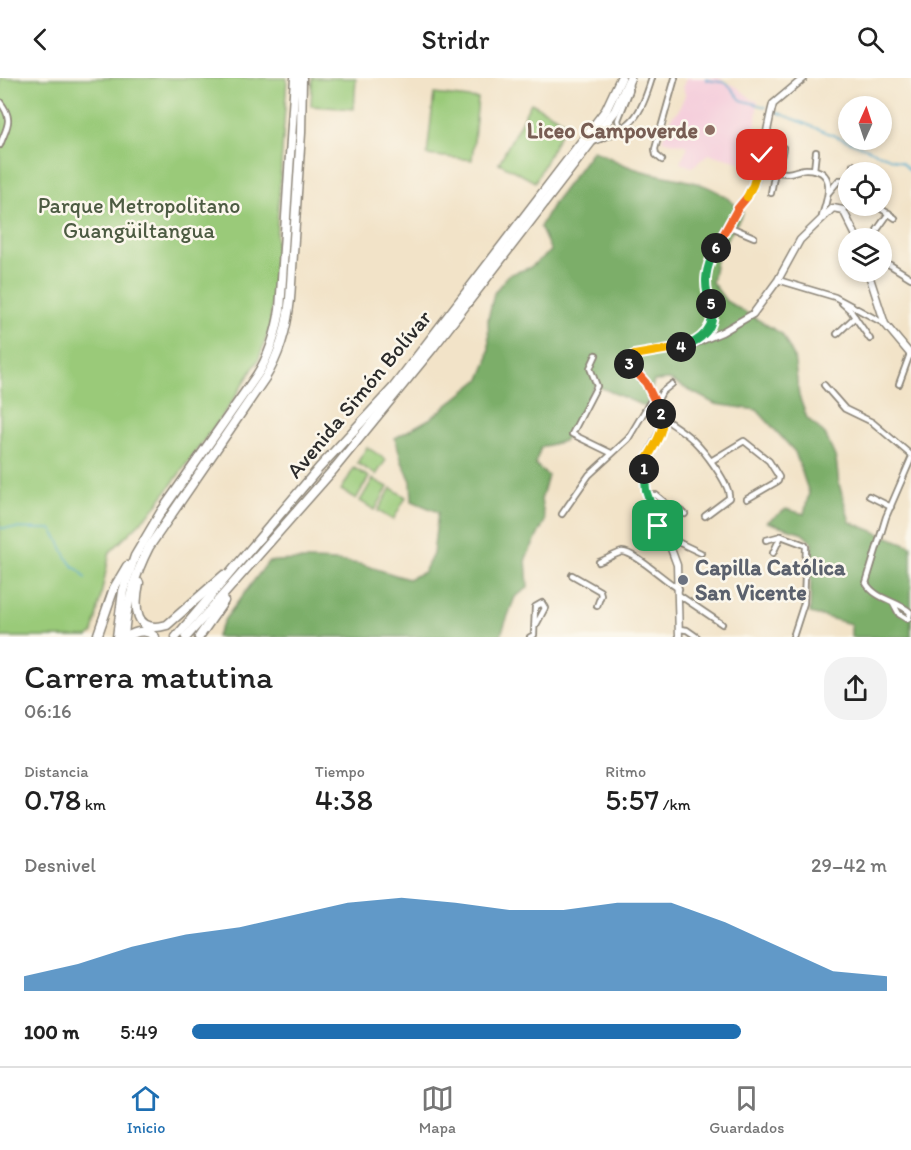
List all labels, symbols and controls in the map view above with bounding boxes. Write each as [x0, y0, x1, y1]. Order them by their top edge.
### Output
icon: back [24, 23, 57, 56]
text: Stridr [422, 23, 489, 56]
icon: search [854, 23, 887, 56]
north arrow [838, 96, 892, 150]
map controls [838, 96, 892, 282]
place label: Liceo Campoverde [527, 117, 698, 144]
marker: Liceo Campoverde [703, 123, 717, 137]
pin [736, 129, 787, 180]
icon: check [745, 138, 778, 171]
button: locate [838, 162, 892, 216]
park label: Parque Metropolitano Guangüiltangua [38, 192, 240, 244]
button: layers [838, 228, 892, 282]
pin: 6 [701, 233, 731, 263]
text: 6 [712, 238, 720, 257]
pin: 5 [696, 289, 726, 319]
text: 5 [707, 294, 715, 313]
street label: Avenida Simón Bolívar [281, 304, 438, 484]
pin: 4 [666, 332, 696, 362]
text: 4 [676, 337, 686, 356]
pin: 3 [614, 349, 644, 379]
text: 3 [625, 354, 633, 373]
pin: 2 [646, 399, 676, 429]
text: 2 [657, 404, 665, 423]
pin: 1 [629, 454, 659, 484]
text: 1 [640, 459, 648, 478]
pin [632, 500, 683, 551]
icon: arrive [641, 509, 674, 542]
place label: Capilla Católica San Vicente [695, 554, 846, 606]
marker: Capilla Católica San Vicente [676, 573, 690, 587]
text: Carrera matutina [24, 657, 273, 696]
button: share [824, 657, 887, 720]
text: 06:16 [24, 699, 72, 723]
text: Distancia [24, 762, 89, 781]
text: Tiempo [315, 762, 365, 781]
text: Ritmo [605, 762, 646, 781]
text: 0.78 [24, 781, 81, 818]
text: 4:38 [315, 781, 373, 818]
text: 5:57 [605, 781, 659, 818]
text: km [81, 795, 106, 814]
text: /km [659, 795, 691, 814]
text: Desnivel [24, 853, 96, 877]
text: 29–42 m [811, 853, 887, 877]
text: 100 m [24, 1020, 79, 1044]
text: 5:49 [120, 1020, 158, 1044]
tab: Inicio [127, 1082, 165, 1137]
tab: Mapa [419, 1082, 456, 1137]
tab: Guardados [709, 1082, 784, 1137]

